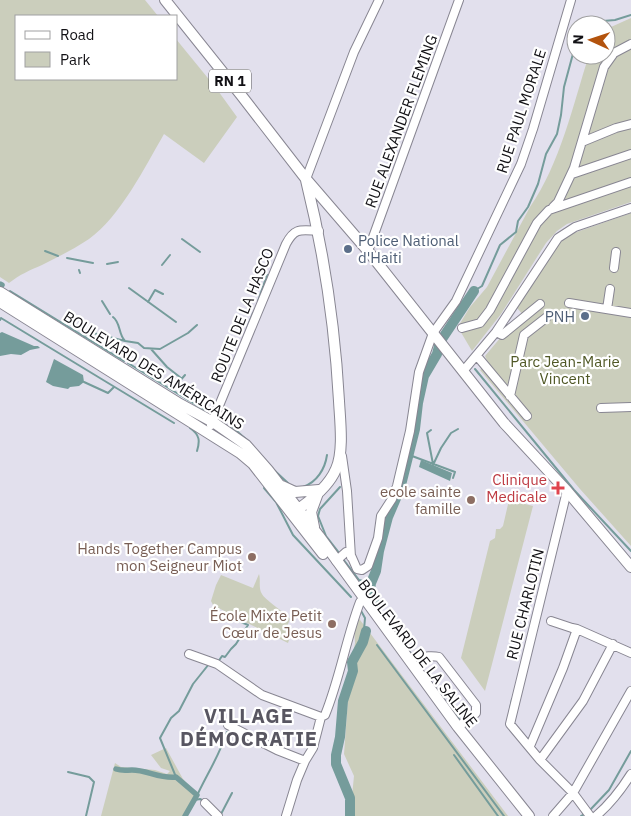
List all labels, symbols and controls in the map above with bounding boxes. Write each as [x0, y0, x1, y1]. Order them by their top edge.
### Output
legend [15, 15, 178, 80]
north arrow [566, 15, 616, 65]
text: Road [60, 25, 95, 44]
street label: RUE ALEXANDER FLEMING [361, 32, 441, 210]
text: N [569, 34, 587, 45]
street label: RUE PAUL MORALE [492, 47, 550, 175]
text: Park [60, 50, 90, 69]
road number: RN 1 [209, 70, 251, 92]
place label: Police National d'Haiti [358, 231, 459, 267]
marker: Police National d'Haiti [342, 243, 354, 255]
street label: ROUTE DE LA HASCO [206, 245, 278, 385]
street label: BOULEVARD DES AMÉRICAINS [60, 306, 248, 434]
place label: PNH [545, 307, 575, 326]
marker: PNH [579, 310, 591, 322]
park label: Parc Jean-Marie Vincent [510, 352, 620, 388]
place label: Clinique Medicale [486, 470, 547, 506]
marker: Clinique Medicale [551, 481, 565, 495]
place label: ecole sainte famille [380, 482, 461, 518]
marker: ecole sainte famille [465, 494, 477, 506]
place label: Hands Together Campus mon Seigneur Miot [77, 539, 242, 575]
street label: RUE CHARLOTIN [502, 547, 548, 661]
marker: Hands Together Campus mon Seigneur Miot [246, 551, 258, 563]
street label: BOULEVARD DE LA SALINE [354, 575, 482, 731]
place label: École Mixte Petit Cœur de Jesus [210, 606, 322, 642]
marker: École Mixte Petit Cœur de Jesus [326, 618, 338, 630]
district label: VILLAGE DÉMOCRATIE [180, 702, 318, 752]

